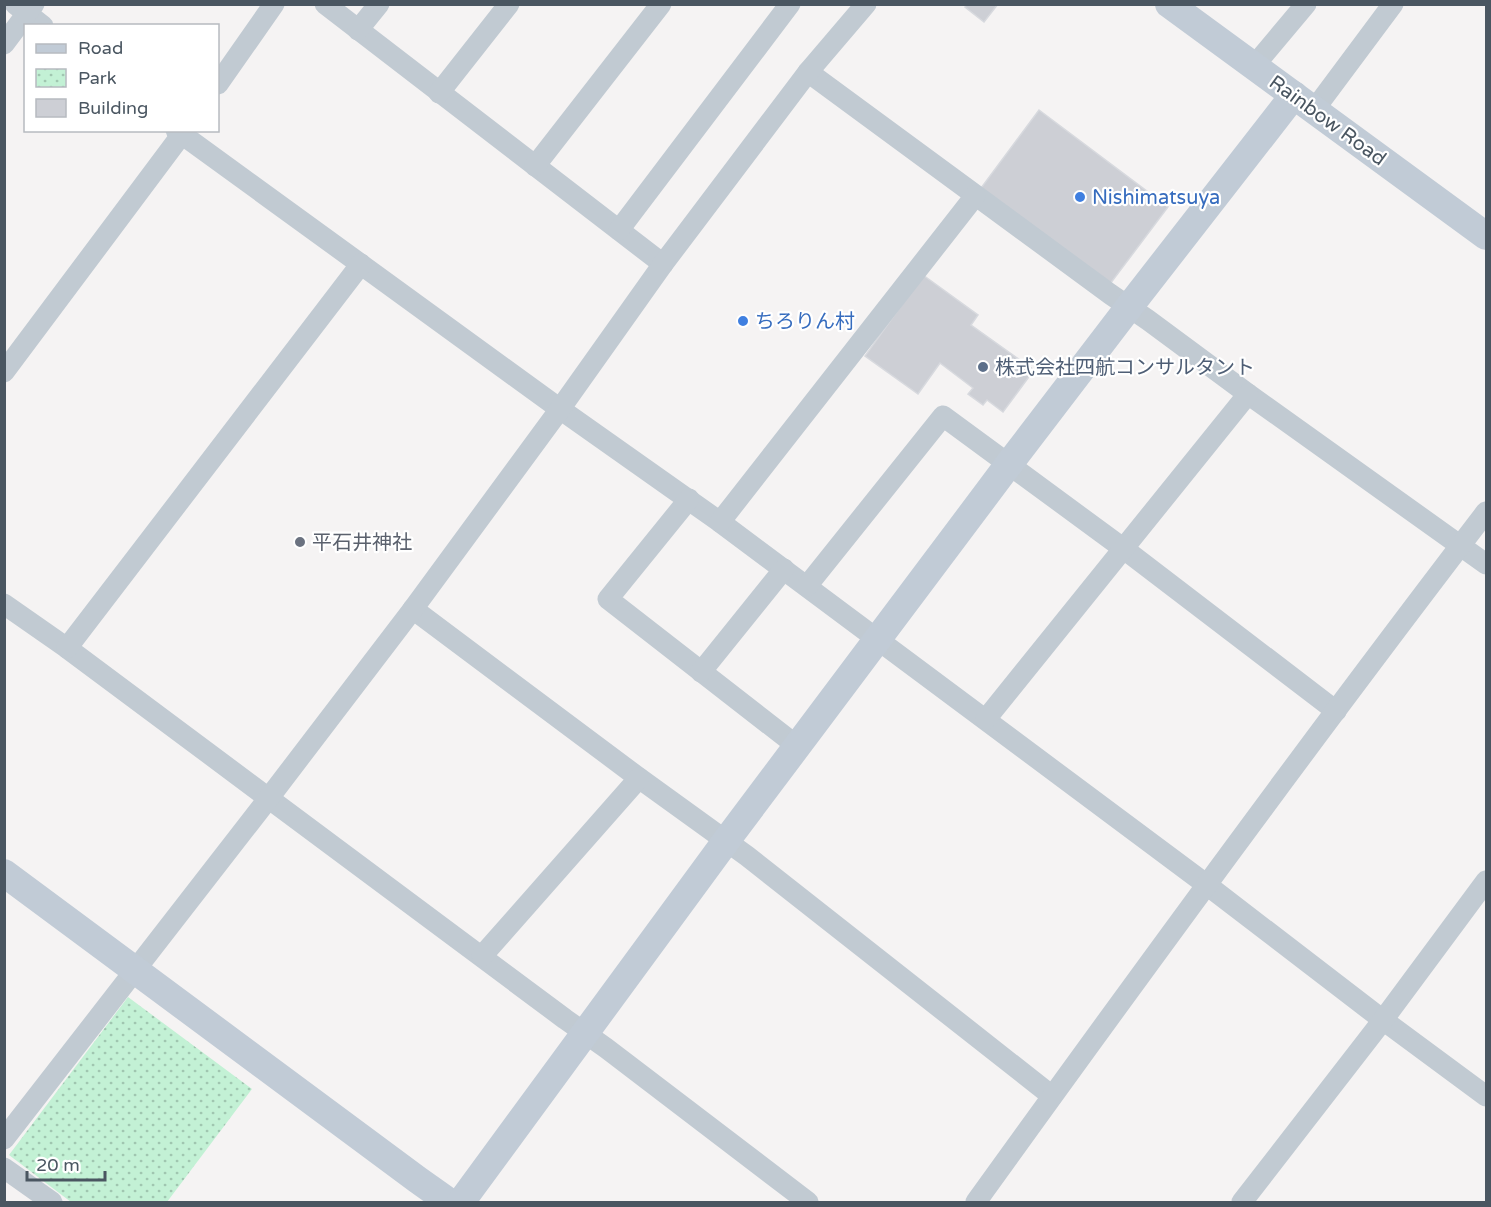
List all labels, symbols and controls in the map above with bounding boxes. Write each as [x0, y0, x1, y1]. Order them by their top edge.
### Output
legend [24, 24, 219, 132]
text: Road [78, 37, 123, 59]
text: Park [78, 67, 117, 89]
street label: Rainbow Road [1264, 70, 1391, 171]
text: Building [78, 97, 148, 119]
place label: Nishimatsuya [1092, 186, 1220, 210]
marker: Nishimatsuya [1073, 190, 1087, 204]
place label: ちろりん村 [755, 310, 855, 334]
marker: ちろりん村 [736, 314, 750, 328]
place label: 株式会社四航コンサルタント [995, 356, 1255, 380]
marker: 株式会社四航コンサルタント [976, 360, 990, 374]
place label: 平石井神社 [312, 531, 412, 555]
marker: 平石井神社 [293, 535, 307, 549]
scale bar [27, 1144, 105, 1182]
text: 20 m [36, 1154, 80, 1176]

